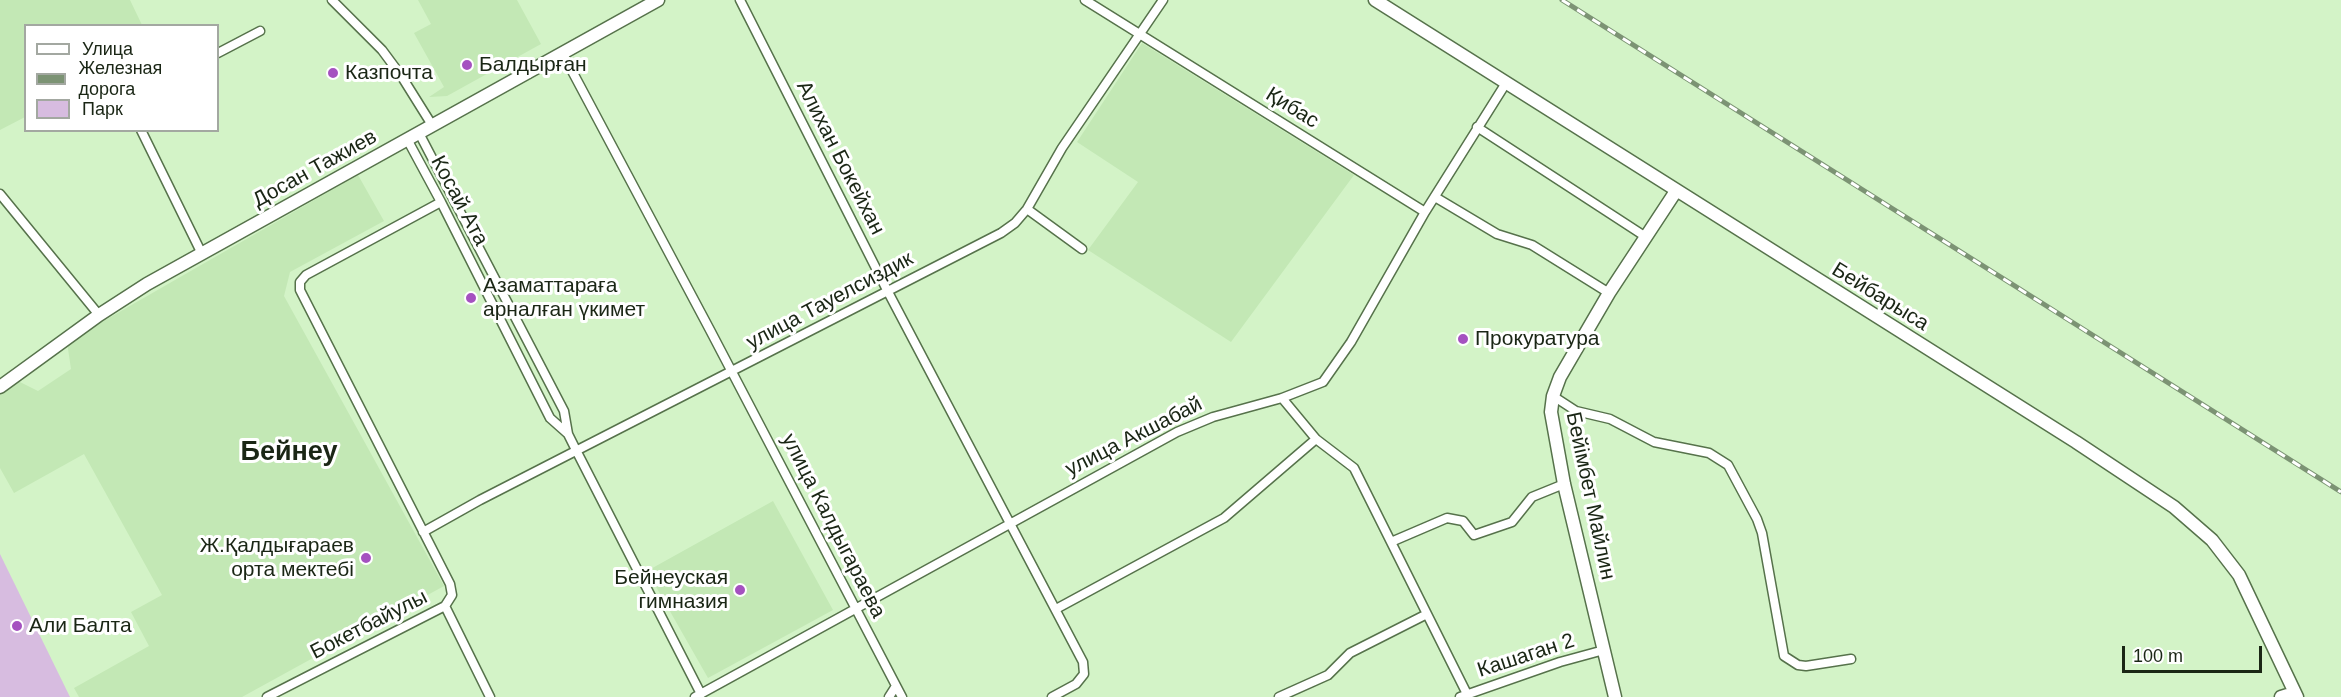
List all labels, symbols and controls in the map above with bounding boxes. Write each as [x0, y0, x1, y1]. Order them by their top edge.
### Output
legend [24, 24, 219, 132]
text: Улица [82, 39, 133, 59]
place label: Балдырған [479, 52, 587, 78]
text: Железная дорога [78, 58, 162, 99]
marker: Балдырған [460, 58, 474, 72]
place label: Казпочта [345, 60, 433, 86]
marker: Казпочта [326, 66, 340, 80]
street label: Алихан Бокейхан [790, 77, 890, 239]
street label: Қибас [1261, 82, 1323, 134]
text: Парк [82, 99, 123, 119]
street label: Досан Тажиев [249, 125, 381, 213]
street label: Косай Ата [425, 152, 493, 250]
street label: улица Тауелсиздик [742, 246, 918, 356]
street label: Бейбарыса [1827, 257, 1933, 337]
place label: Азаматтараға арналған үкимет [483, 273, 645, 323]
marker: Азаматтараға арналған үкимет [464, 291, 478, 305]
place label: Прокуратура [1475, 326, 1600, 352]
marker: Прокуратура [1456, 332, 1470, 346]
street label: улица Акшабай [1061, 392, 1207, 482]
street label: Бейімбет Майлин [1560, 410, 1620, 582]
street label: улица Калдыгараева [776, 430, 890, 622]
district label: Бейнеу [240, 437, 338, 469]
place label: Ж.Қалдығараев орта мектебі [200, 533, 354, 583]
marker: Ж.Қалдығараев орта мектебі [359, 551, 373, 565]
place label: Бейнеуская гимназия [614, 565, 728, 615]
marker: Бейнеуская гимназия [733, 583, 747, 597]
street label: Бокетбайулы [306, 585, 432, 665]
place label: Али Балта [29, 613, 132, 639]
marker: Али Балта [10, 619, 24, 633]
street label: Кашаган 2 [1474, 628, 1578, 684]
scale bar [2125, 634, 2264, 672]
text: 100 m [2133, 646, 2183, 666]

